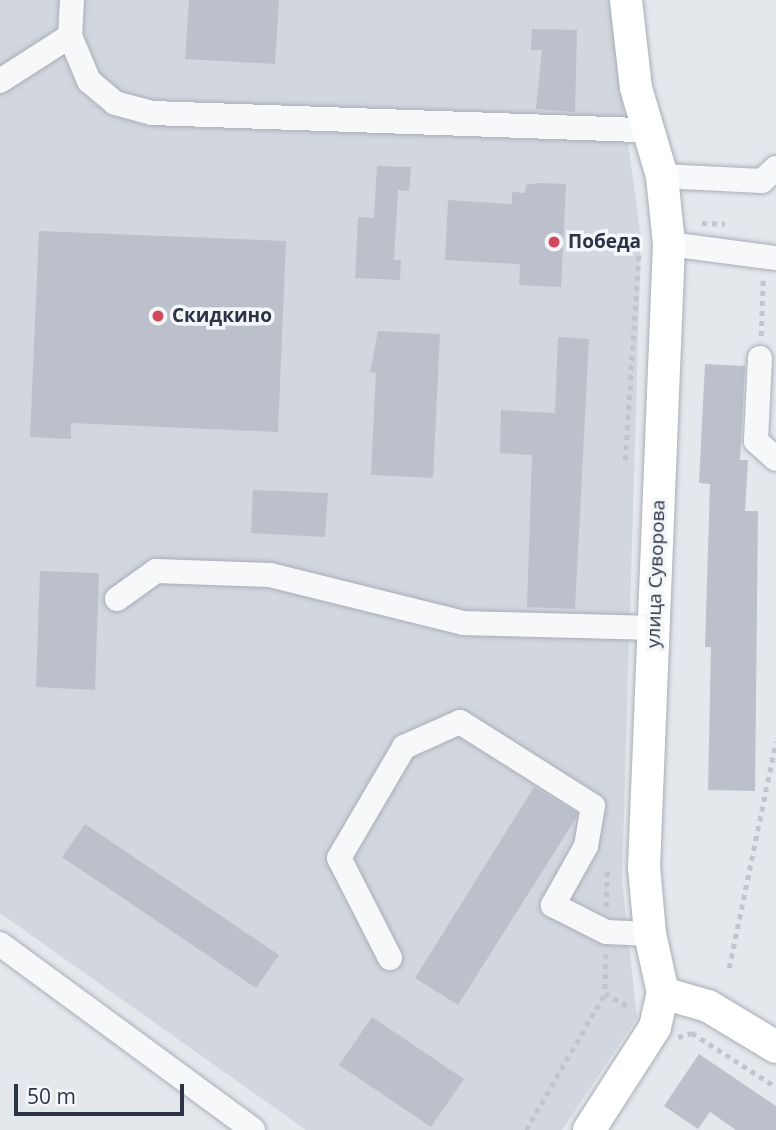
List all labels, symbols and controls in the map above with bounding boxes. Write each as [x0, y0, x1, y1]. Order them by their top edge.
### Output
place label: Победа [568, 231, 641, 253]
marker: Победа [546, 234, 562, 250]
place label: Скидкино [172, 305, 272, 327]
marker: Скидкино [150, 308, 166, 324]
street label: улица Суворова [642, 500, 670, 648]
scale bar [18, 1070, 187, 1114]
text: 50 m [27, 1082, 76, 1110]

